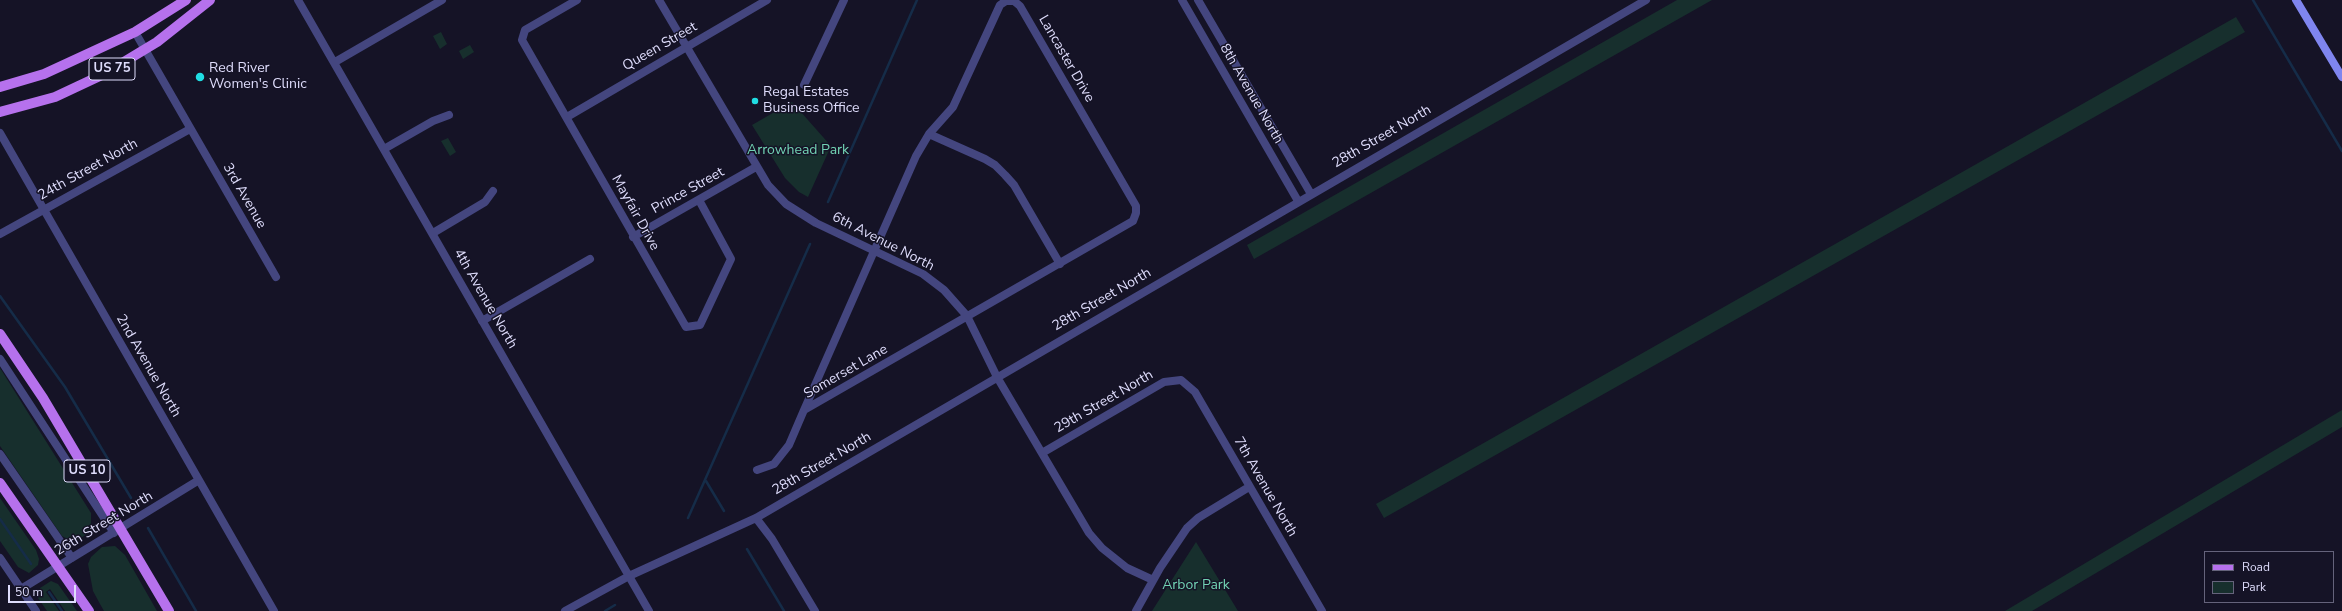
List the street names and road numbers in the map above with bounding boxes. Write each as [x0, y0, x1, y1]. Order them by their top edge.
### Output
street label: Lancaster Drive [1034, 13, 1098, 105]
street label: Queen Street [620, 19, 700, 75]
street label: 8th Avenue North [1216, 41, 1286, 147]
road number: US 75 [89, 58, 135, 80]
street label: 28th Street North [1330, 102, 1434, 172]
street label: 24th Street North [35, 136, 141, 204]
street label: 3rd Avenue [219, 160, 269, 232]
street label: Prince Street [649, 164, 727, 218]
street label: Mayfair Drive [607, 172, 663, 254]
street label: 6th Avenue North [829, 209, 937, 275]
street label: 4th Avenue North [450, 246, 520, 352]
street label: 28th Street North [1050, 265, 1154, 335]
street label: 2nd Avenue North [112, 312, 184, 420]
street label: Somerset Lane [801, 341, 891, 403]
street label: 29th Street North [1052, 367, 1156, 437]
street label: 28th Street North [770, 429, 874, 499]
street label: 7th Avenue North [1230, 434, 1300, 540]
road number: US 10 [64, 460, 110, 482]
street label: 26th Street North [52, 488, 156, 560]

